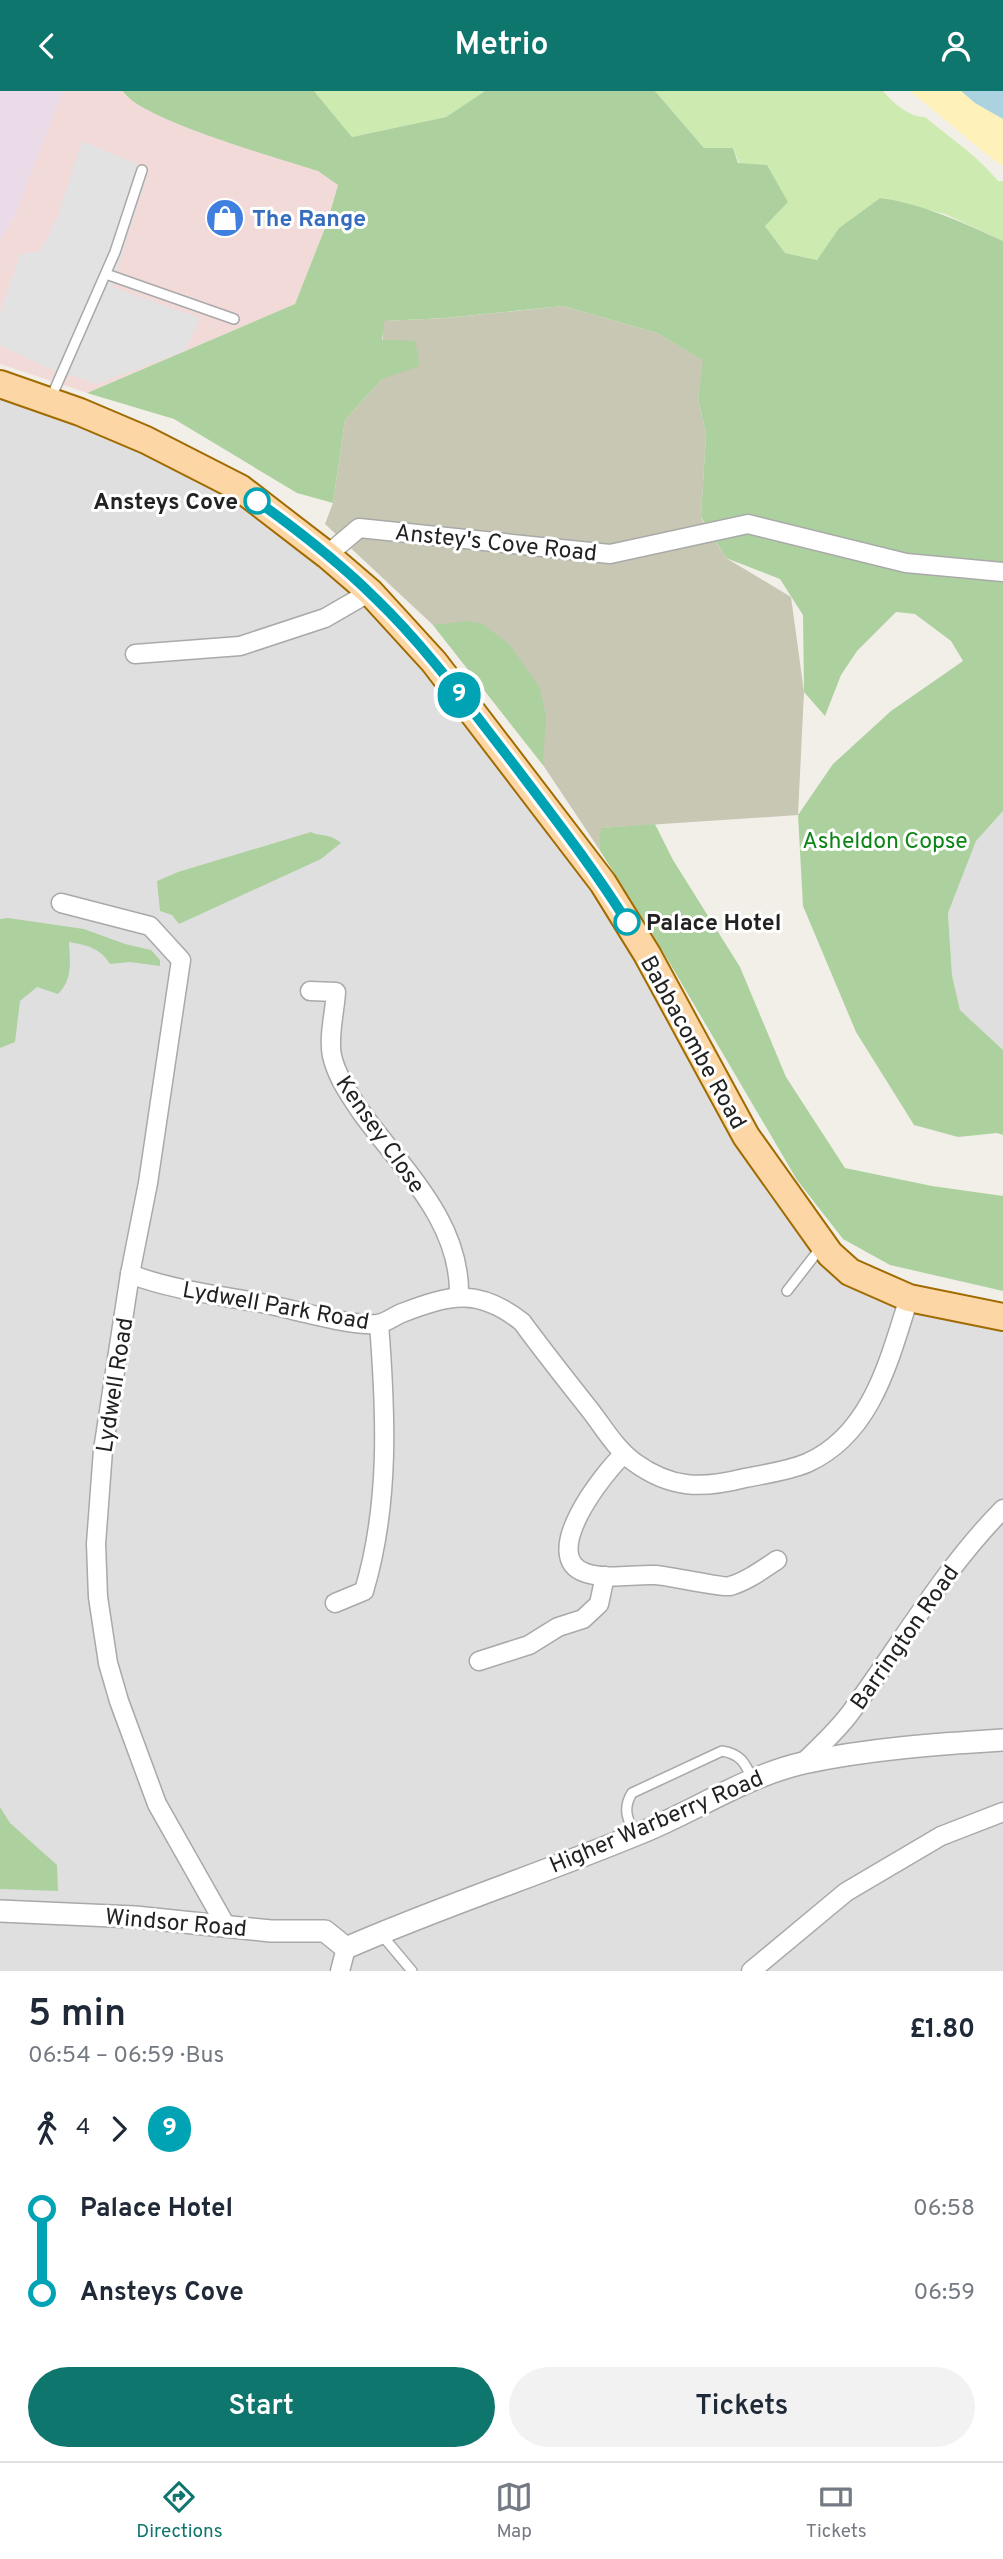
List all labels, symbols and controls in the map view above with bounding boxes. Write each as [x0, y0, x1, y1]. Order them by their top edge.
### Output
text: Metrio [454, 26, 549, 66]
icon: back [28, 27, 66, 65]
icon: person [937, 27, 975, 65]
shop icon: The Range [204, 197, 246, 239]
place label: The Range [252, 206, 366, 235]
marker: Ansteys Cove [244, 488, 270, 514]
place label: Ansteys Cove [93, 489, 238, 518]
street label: Anstey's Cove Road [393, 519, 598, 570]
line badge: 9 [436, 672, 482, 718]
text: 9 [452, 680, 466, 710]
park label: Asheldon Copse [802, 828, 968, 857]
marker: Palace Hotel [614, 909, 640, 935]
place label: Palace Hotel [646, 910, 781, 939]
street label: Babbacombe Road [632, 951, 752, 1135]
street label: Kensey Close [328, 1071, 430, 1200]
street label: Lydwell Park Road [180, 1277, 371, 1338]
street label: Lydwell Road [91, 1316, 141, 1455]
street label: Barrington Road [845, 1560, 967, 1716]
street label: Higher Warberry Road [546, 1765, 768, 1881]
street label: Windsor Road [104, 1904, 248, 1945]
text: 5 min [28, 1991, 126, 2040]
text: £1.80 [909, 2014, 975, 2047]
text: 06:54 – 06:59 · Bus [28, 2042, 224, 2071]
icon: walk [28, 2110, 66, 2148]
icon: forward [100, 2110, 138, 2148]
text: 4 [76, 2114, 90, 2143]
text: 9 [162, 2114, 177, 2144]
text: Palace Hotel [80, 2193, 233, 2226]
text: 06:58 [913, 2195, 975, 2224]
text: Ansteys Cove [80, 2277, 244, 2310]
text: 06:59 [914, 2279, 975, 2308]
button: Start [28, 2367, 495, 2447]
button: Tickets [509, 2367, 975, 2447]
tab: Directions [136, 2478, 223, 2544]
tab: Map [495, 2478, 533, 2544]
tab: Tickets [806, 2478, 867, 2544]

